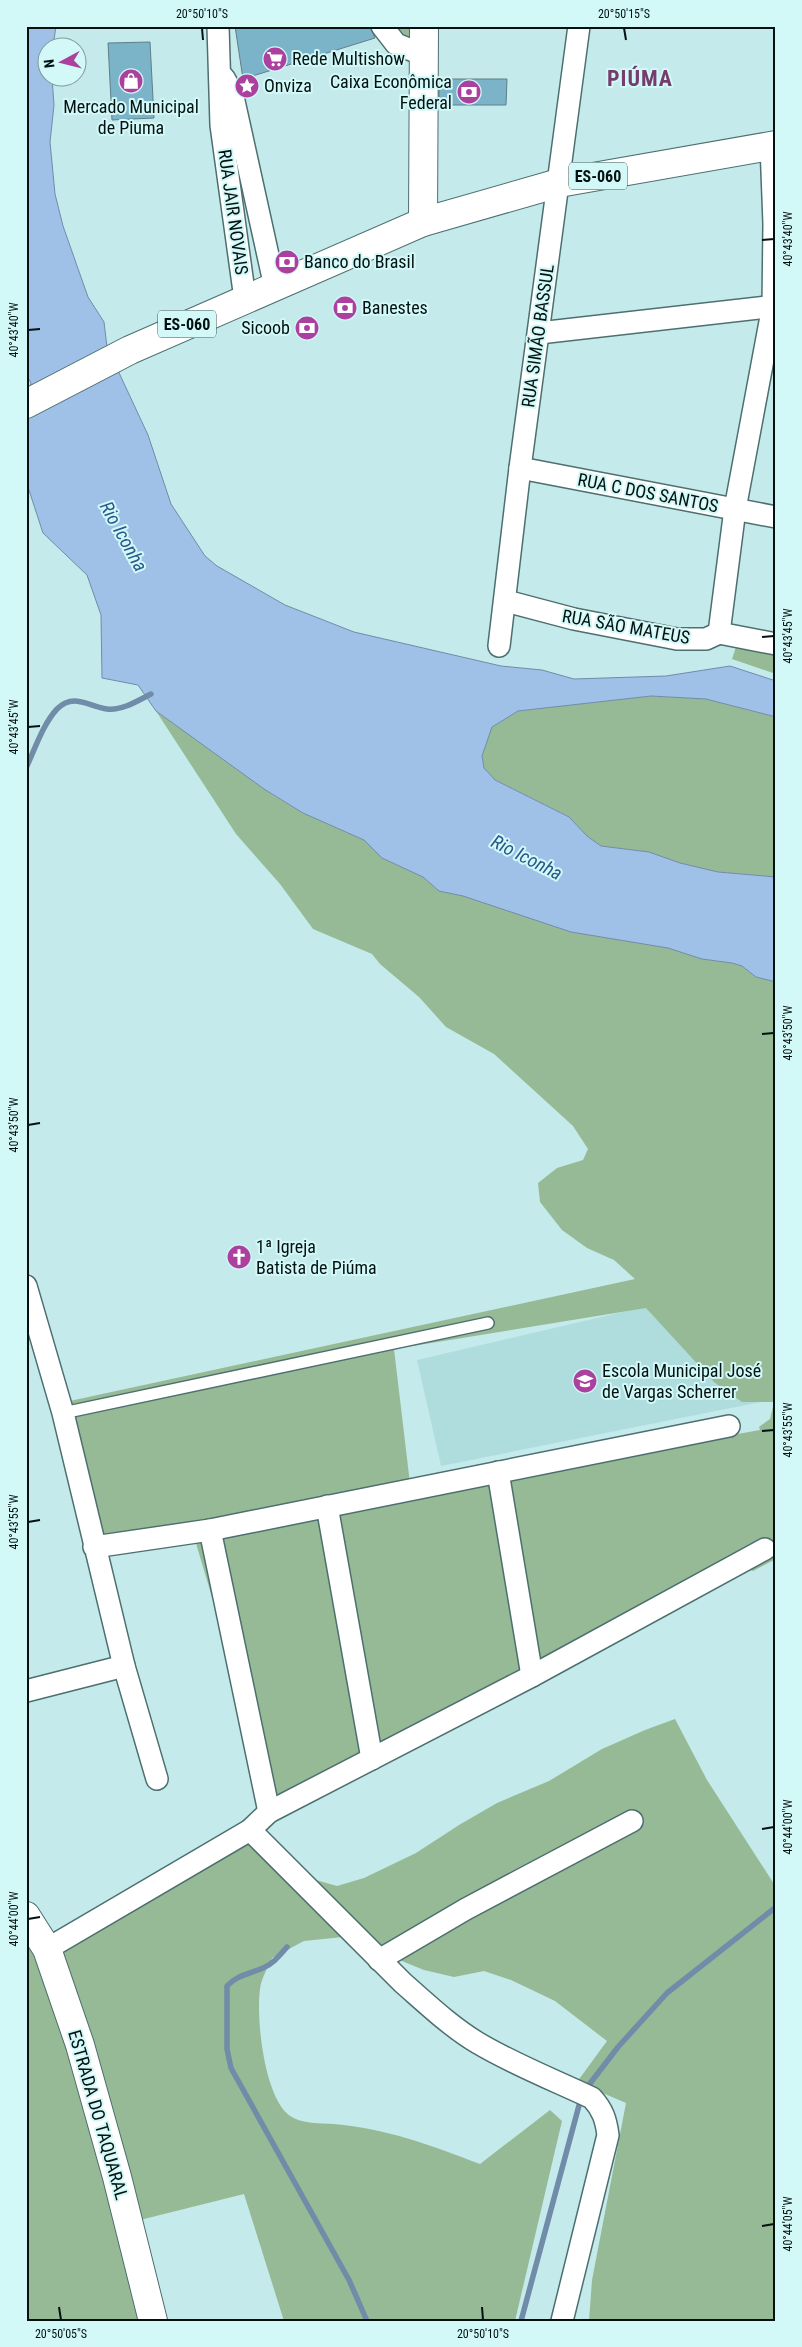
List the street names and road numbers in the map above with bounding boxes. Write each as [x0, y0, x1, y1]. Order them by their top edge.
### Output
street label: RUA JAIR NOVAIS [214, 148, 253, 276]
road number: ES-060 [569, 162, 627, 190]
street label: RUA SIMÃO BASSUL [517, 263, 558, 409]
road number: ES-060 [158, 310, 216, 338]
street label: RUA C DOS SANTOS [576, 469, 720, 516]
street label: RUA SÃO MATEUS [561, 605, 692, 648]
street label: ESTRADA DO TAQUARAL [64, 2028, 133, 2203]

